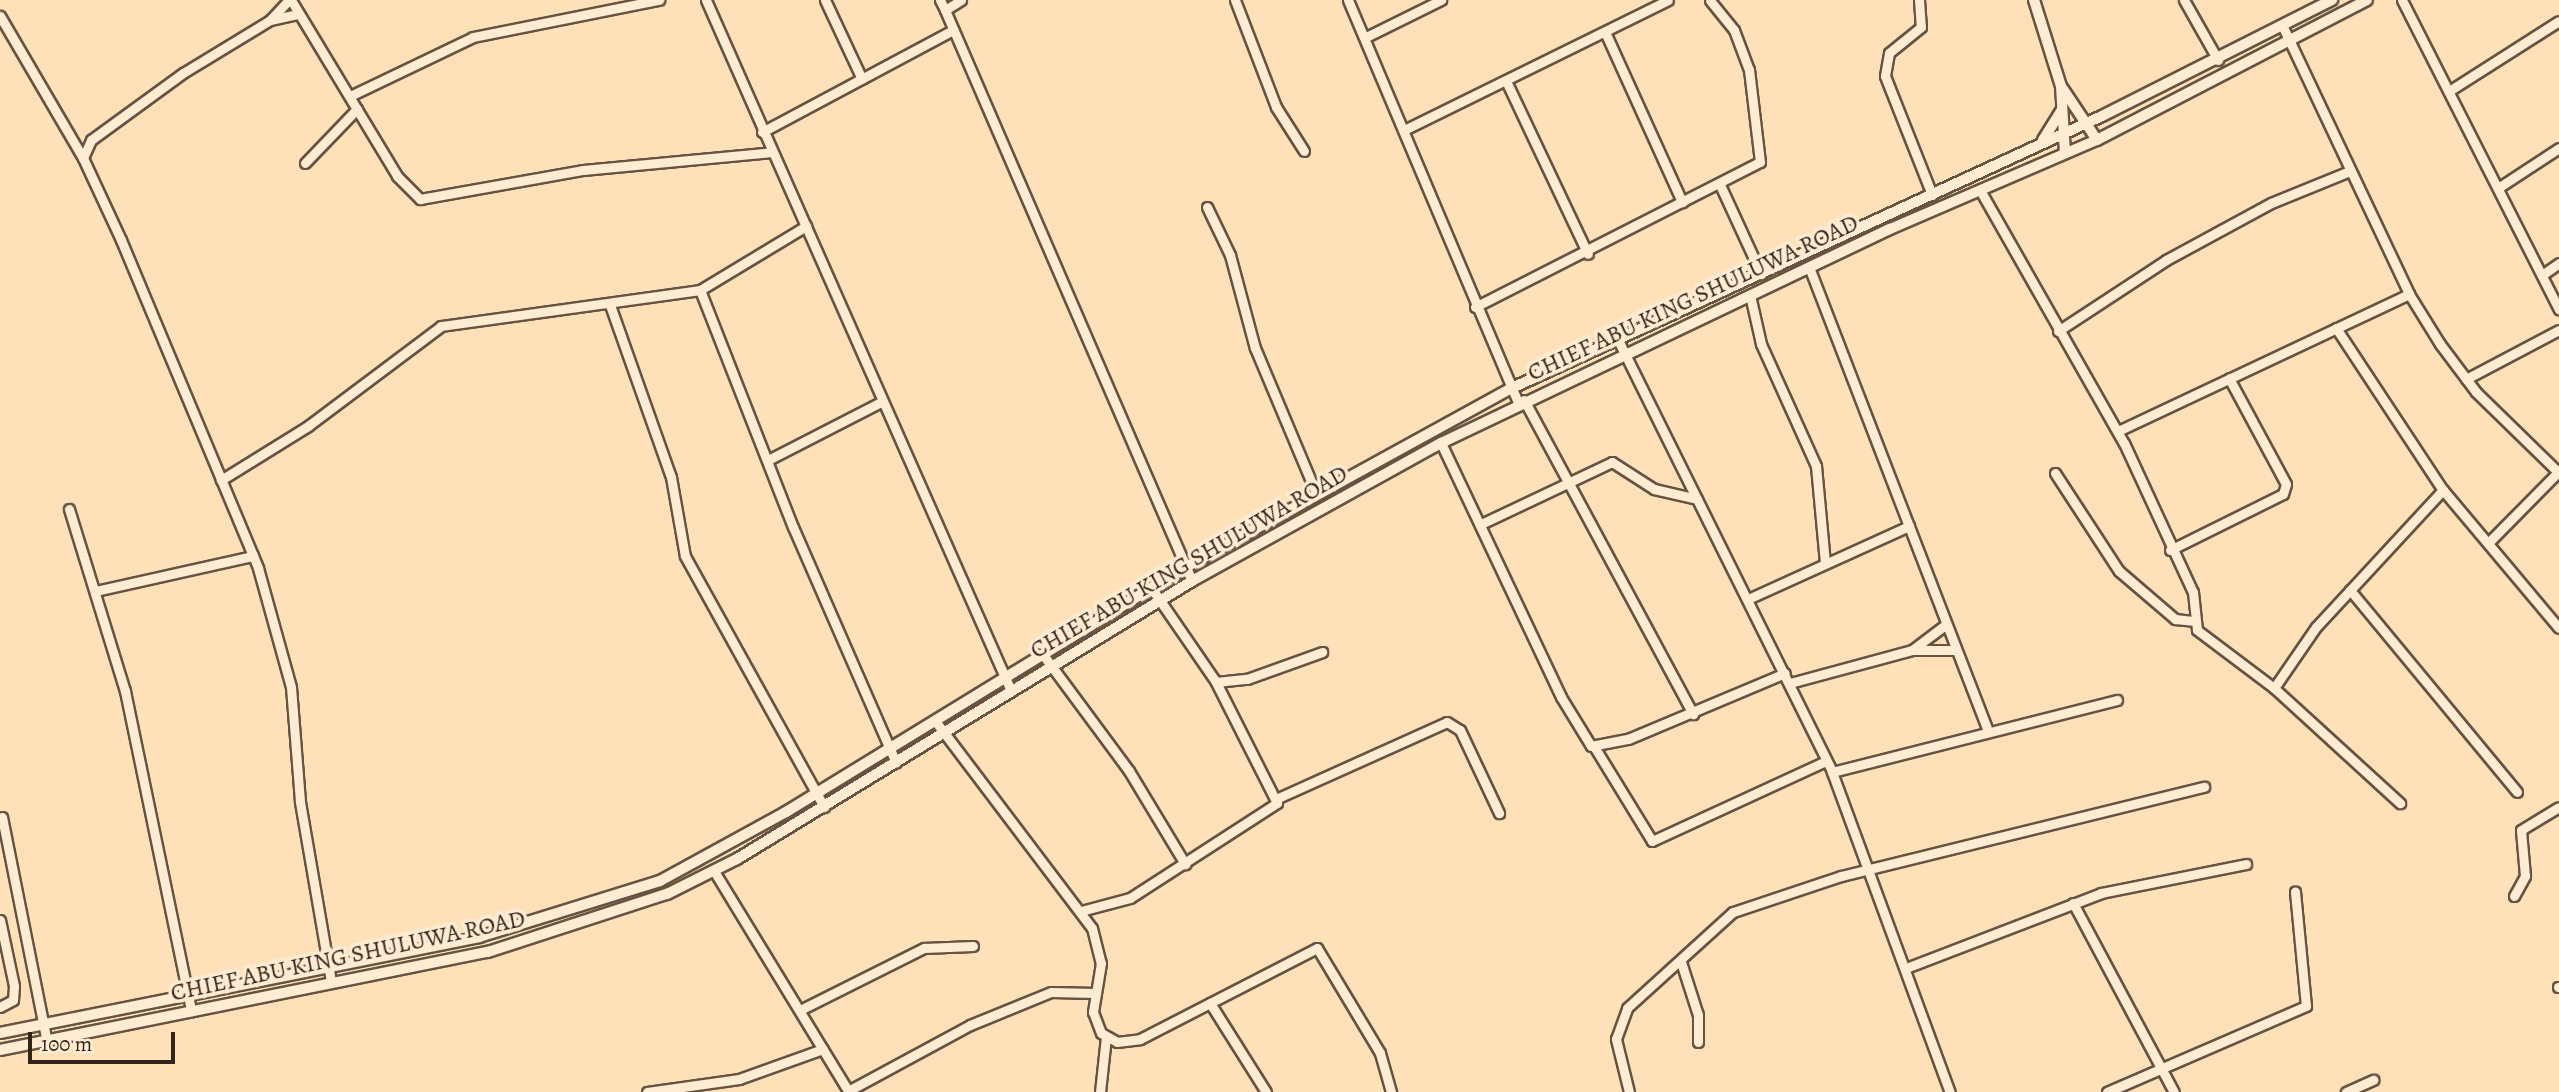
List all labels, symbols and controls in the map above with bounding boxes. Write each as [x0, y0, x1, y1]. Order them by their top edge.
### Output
street label: CHIEF ABU KING SHULUWA ROAD [1523, 209, 1863, 387]
street label: CHIEF ABU KING SHULUWA ROAD [1025, 459, 1353, 665]
street label: CHIEF ABU KING SHULUWA ROAD [168, 904, 528, 1008]
scale bar [32, 1018, 178, 1062]
text: 100 m [41, 1030, 92, 1058]

